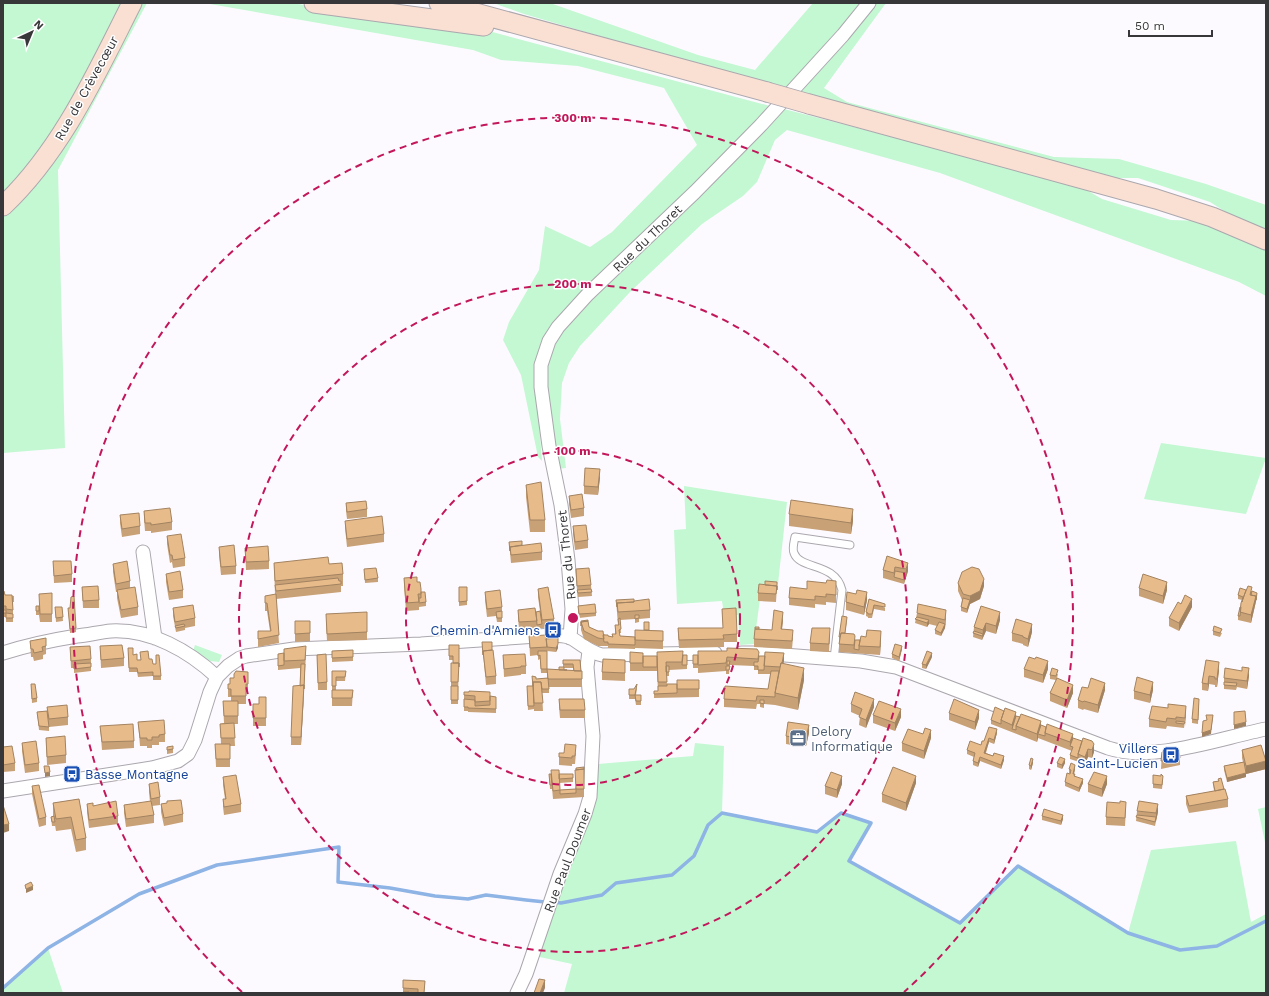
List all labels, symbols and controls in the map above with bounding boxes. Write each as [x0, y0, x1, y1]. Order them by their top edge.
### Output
north arrow [12, 12, 52, 52]
scale bar [1129, 12, 1212, 38]
text: N [31, 18, 46, 33]
text: 50 m [1135, 19, 1165, 33]
street label: Rue de Crèvecœur [51, 33, 121, 143]
text: 300 m [554, 111, 592, 125]
street label: Rue du Thoret [610, 201, 685, 275]
text: 200 m [554, 277, 592, 291]
text: 100 m [555, 444, 591, 458]
street label: Rue du Thoret [554, 509, 579, 600]
centre of rings [566, 611, 580, 625]
bus stop icon: Chemin d'Amiens [543, 620, 563, 640]
place label: Chemin d'Amiens [431, 623, 540, 638]
place label: Delory Informatique [811, 724, 893, 754]
office icon: Delory Informatique [788, 728, 808, 748]
place label: Villers Saint-Lucien [1077, 741, 1158, 771]
bus stop icon: Villers Saint-Lucien [1161, 745, 1181, 765]
bus stop icon: Basse Montagne [62, 764, 82, 784]
place label: Basse Montagne [85, 767, 189, 782]
street label: Rue Paul Doumer [541, 806, 594, 914]

